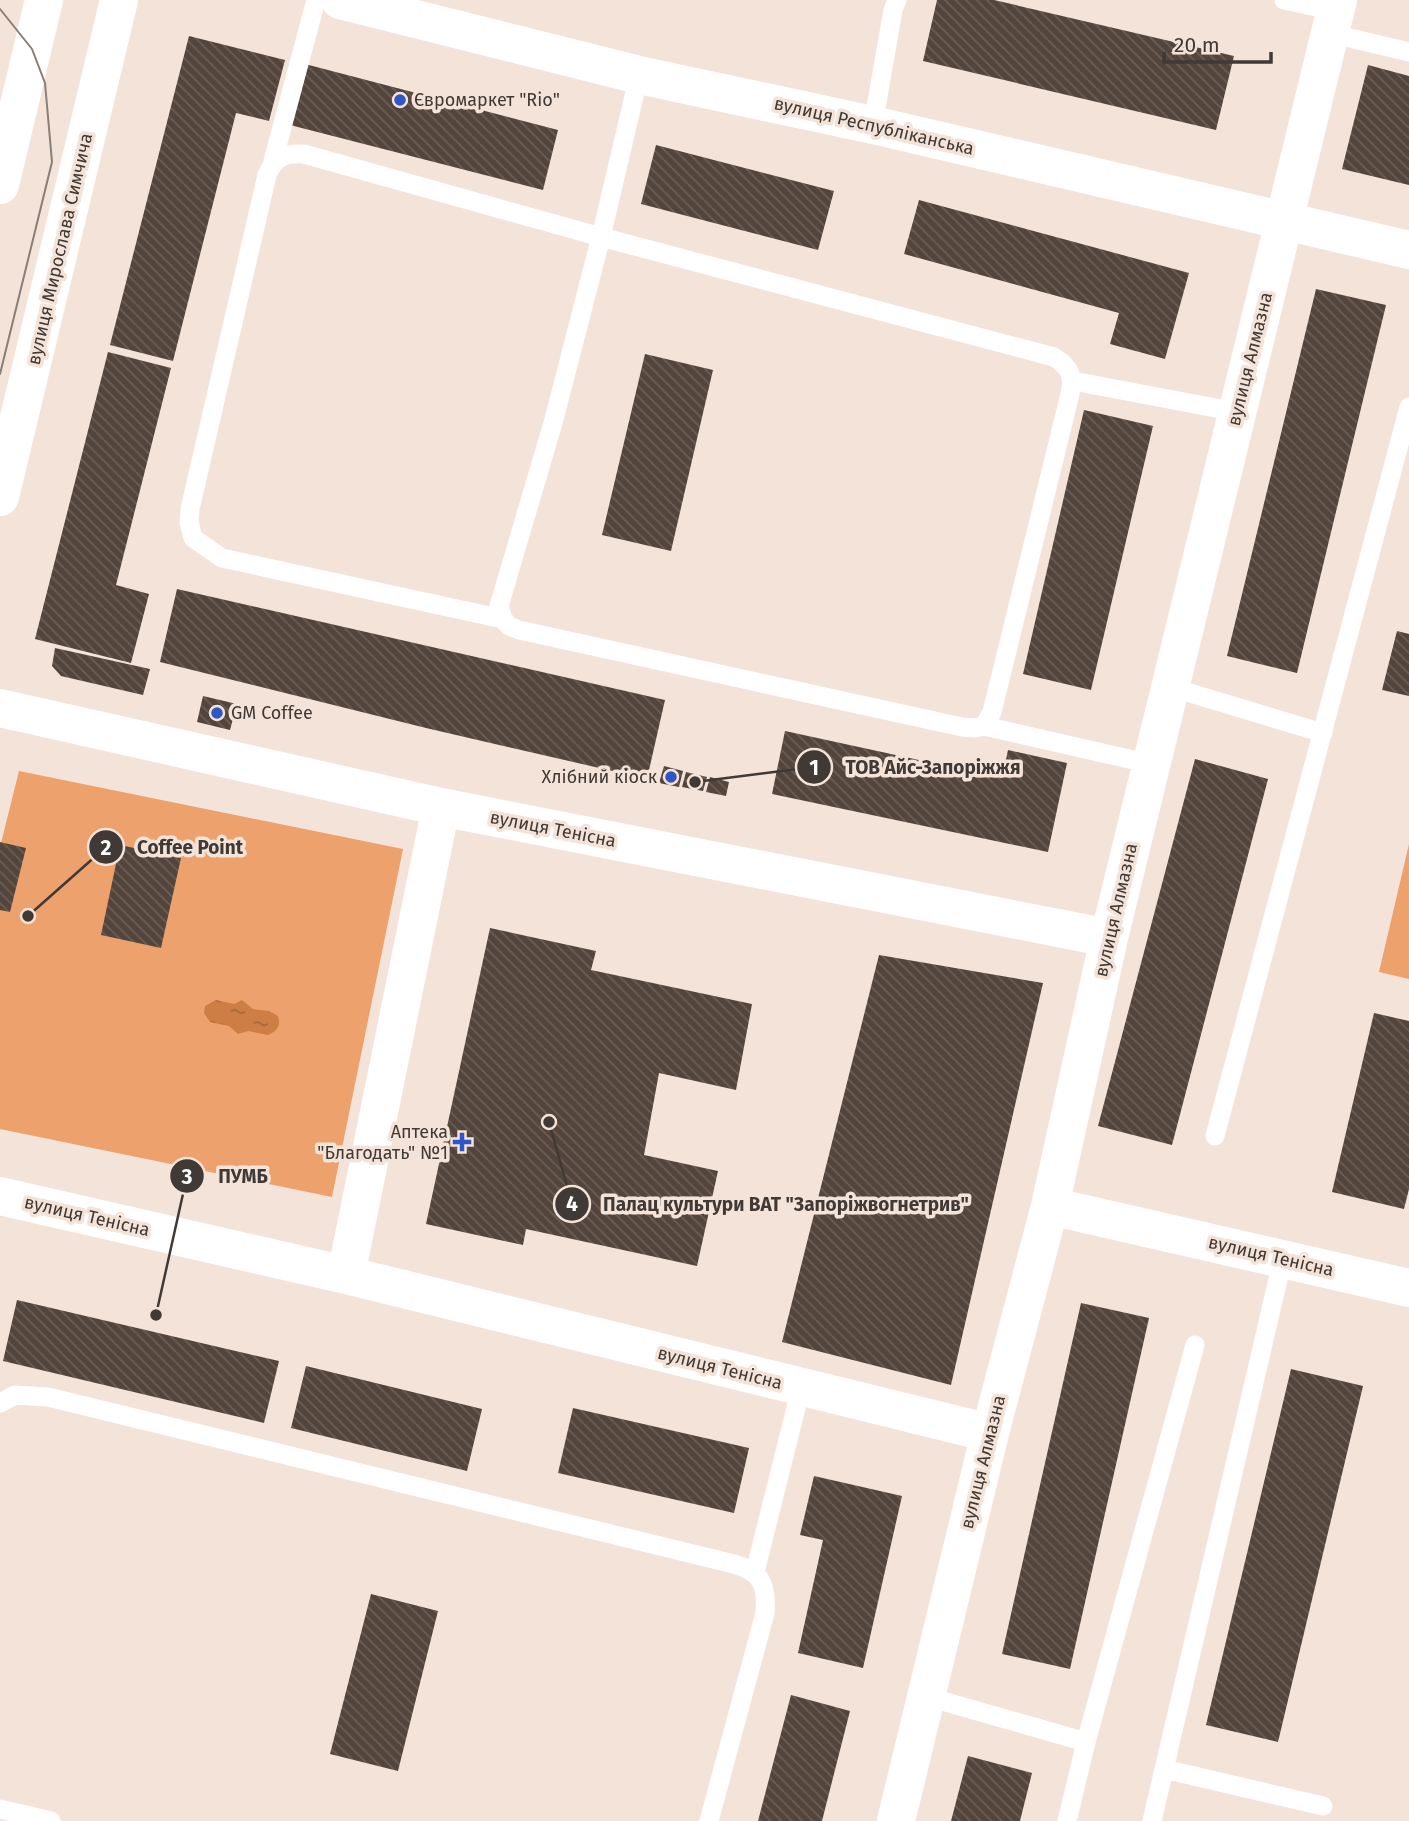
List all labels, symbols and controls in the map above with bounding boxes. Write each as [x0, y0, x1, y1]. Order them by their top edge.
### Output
scale bar [1164, 21, 1271, 65]
text: 20 m [1174, 32, 1220, 58]
place label: Євромаркет "Rio" [414, 89, 560, 111]
marker: Євромаркет "Rio" [392, 92, 408, 108]
street label: вулиця Республіканська [772, 92, 976, 160]
street label: вулиця Мирослава Симчича [23, 131, 97, 367]
street label: вулиця Алмазна [1223, 290, 1277, 428]
place label: GM Coffee [231, 702, 313, 724]
marker: GM Coffee [209, 705, 225, 721]
callout: ТОВ Айс-Запоріжжя [796, 747, 1034, 787]
text: 1 [809, 755, 819, 781]
text: ТОВ Айс-Запоріжжя [846, 756, 1020, 779]
place label: Хлібний кіоск [541, 766, 658, 788]
marker: Хлібний кіоск [663, 769, 679, 785]
street label: вулиця Тенісна [488, 806, 618, 852]
callout: Coffee Point [88, 827, 258, 867]
text: 2 [101, 835, 112, 861]
text: Coffee Point [137, 836, 244, 859]
street label: вулиця Алмазна [1090, 841, 1142, 979]
place label: Аптека "Благодать" №1 [317, 1121, 448, 1164]
marker: Аптека "Благодать" №1 [454, 1134, 470, 1150]
callout: ПУМБ [169, 1156, 282, 1196]
text: 3 [181, 1164, 193, 1190]
text: ПУМБ [218, 1165, 268, 1188]
callout: Палац культури ВАТ "Запоріжвогнетрив" [554, 1184, 983, 1224]
street label: вулиця Тенісна [22, 1191, 152, 1241]
text: 4 [566, 1191, 578, 1217]
text: Палац культури ВАТ "Запоріжвогнетрив" [603, 1193, 969, 1216]
street label: вулиця Тенісна [1206, 1231, 1336, 1281]
street label: вулиця Тенісна [655, 1342, 785, 1394]
street label: вулиця Алмазна [956, 1393, 1010, 1531]

